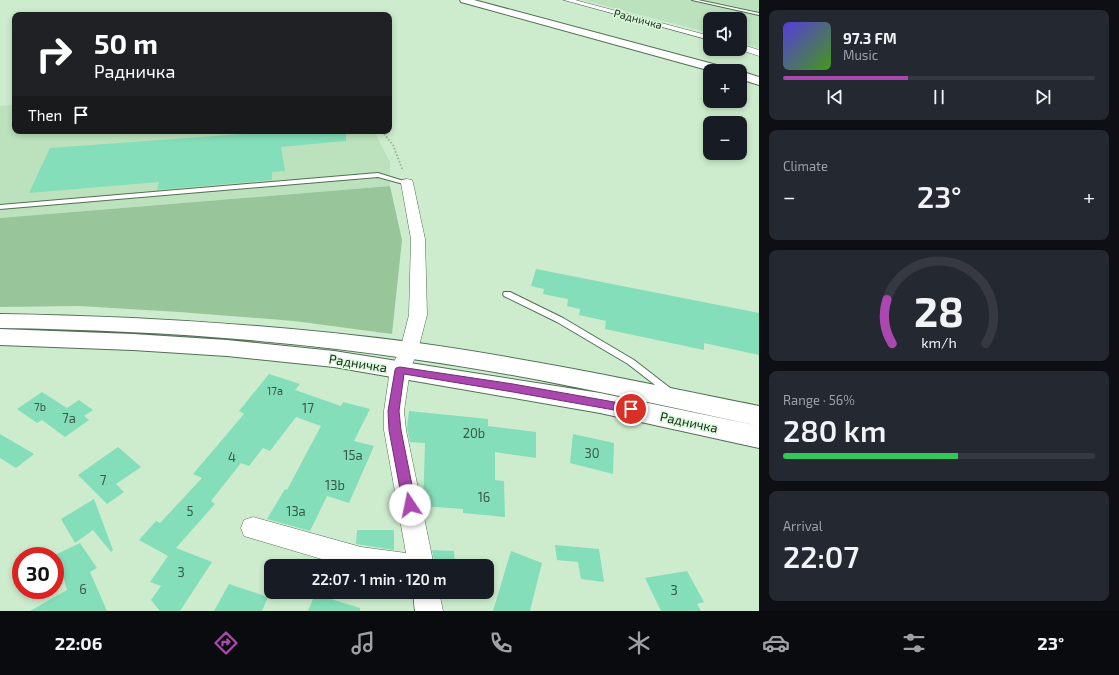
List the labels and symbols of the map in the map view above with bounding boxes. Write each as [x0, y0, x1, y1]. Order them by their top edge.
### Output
street label: Радничка [612, 6, 664, 31]
street label: Радничка [328, 351, 388, 375]
house number: 17a [267, 384, 283, 397]
pin [614, 392, 648, 426]
house number: 7b [34, 400, 46, 413]
house number: 17 [302, 400, 314, 416]
street label: Радничка [659, 408, 719, 436]
house number: 7a [62, 410, 76, 426]
house number: 20b [463, 425, 485, 441]
house number: 30 [584, 445, 600, 461]
house number: 15a [343, 447, 363, 463]
house number: 4 [228, 449, 236, 465]
house number: 7 [100, 472, 107, 488]
house number: 13b [325, 477, 345, 493]
position arrow [389, 484, 431, 526]
house number: 16 [478, 489, 490, 505]
house number: 5 [187, 503, 194, 519]
house number: 13a [286, 503, 306, 519]
speed limit sign: 30 [12, 547, 64, 599]
house number: 3 [177, 564, 185, 580]
house number: 6 [79, 581, 87, 597]
house number: 3 [670, 582, 678, 598]

